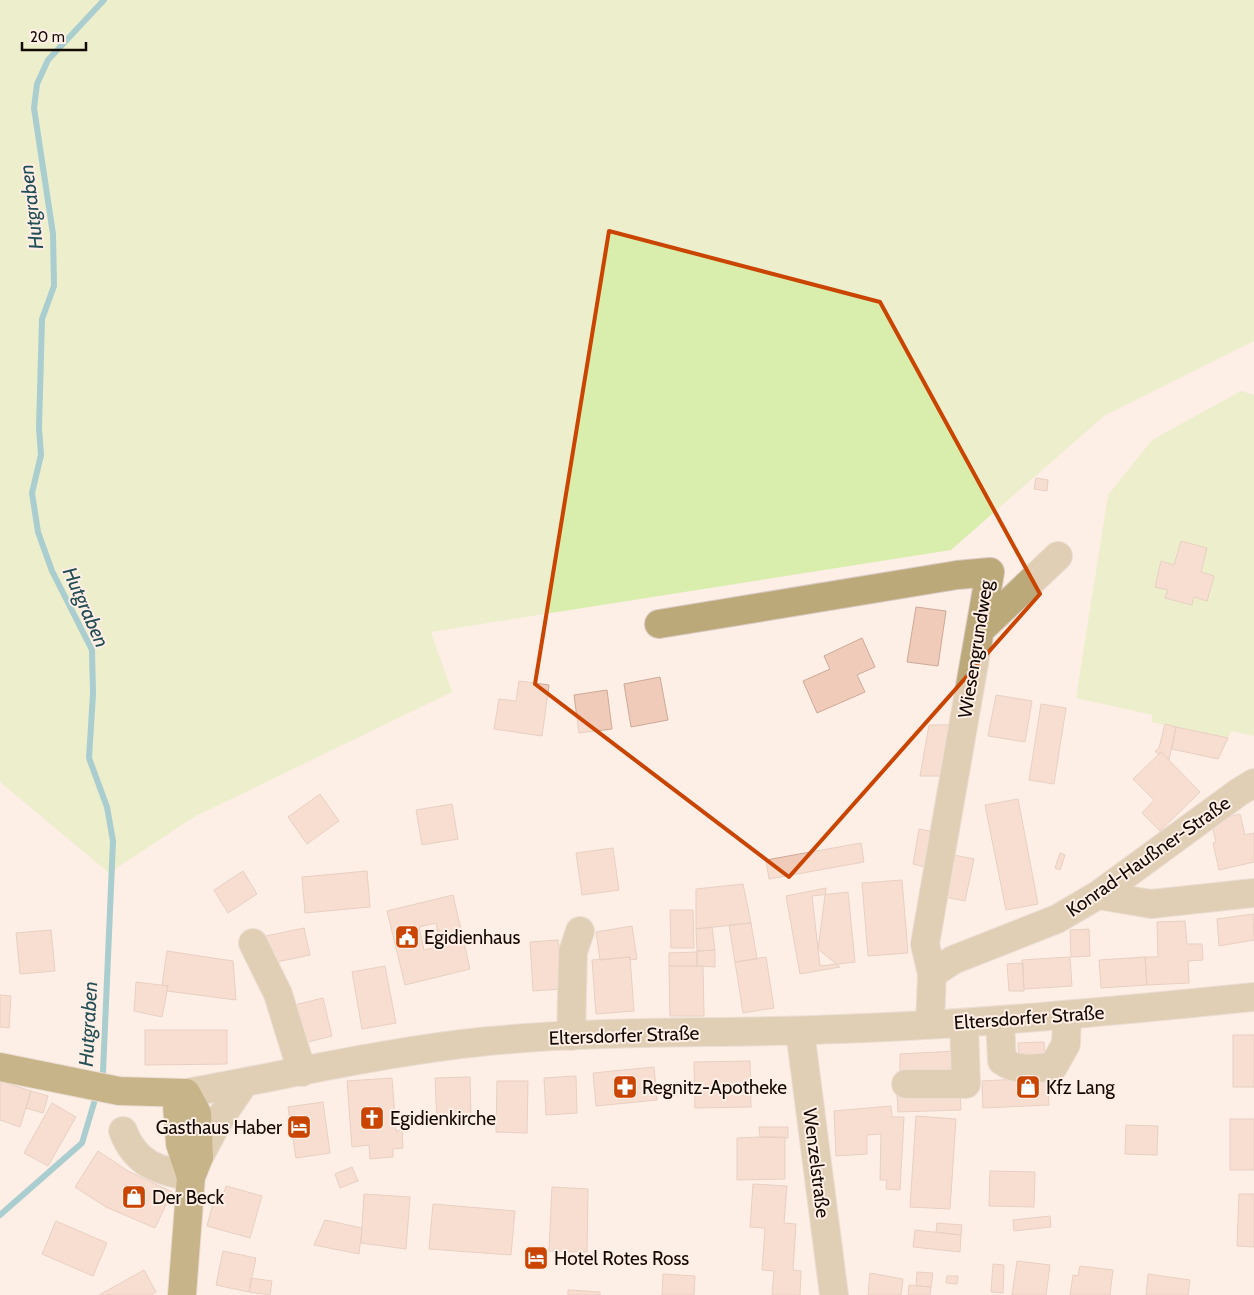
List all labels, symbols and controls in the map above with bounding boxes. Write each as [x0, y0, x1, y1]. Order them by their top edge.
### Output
scale bar [22, 20, 86, 52]
text: 20 m [30, 28, 65, 46]
water label: Hutgraben [14, 163, 48, 251]
water label: Hutgraben [58, 563, 114, 651]
street label: Wiesengrundweg [953, 578, 998, 720]
street label: Konrad-Haußner-Straße [1062, 791, 1235, 922]
public building icon: Egidienhaus [394, 924, 420, 950]
place label: Egidienhaus [424, 926, 520, 949]
water label: Hutgraben [74, 981, 102, 1067]
street label: Eltersdorfer Straße [953, 1001, 1105, 1034]
street label: Eltersdorfer Straße [548, 1021, 700, 1050]
pharmacy icon: Regnitz-Apotheke [612, 1074, 638, 1100]
shop icon: Kfz Lang [1015, 1074, 1041, 1100]
place label: Regnitz-Apotheke [642, 1076, 787, 1099]
place label: Kfz Lang [1046, 1076, 1115, 1099]
church icon: Egidienkirche [359, 1105, 385, 1131]
place label: Egidienkirche [390, 1107, 496, 1130]
street label: Wenzelstraße [798, 1107, 835, 1220]
hotel icon: Gasthaus Haber [286, 1114, 312, 1140]
place label: Gasthaus Haber [156, 1116, 282, 1139]
shop icon: Der Beck [121, 1184, 147, 1210]
place label: Der Beck [152, 1186, 224, 1209]
hotel icon: Hotel Rotes Ross [523, 1245, 549, 1271]
place label: Hotel Rotes Ross [554, 1247, 689, 1270]

